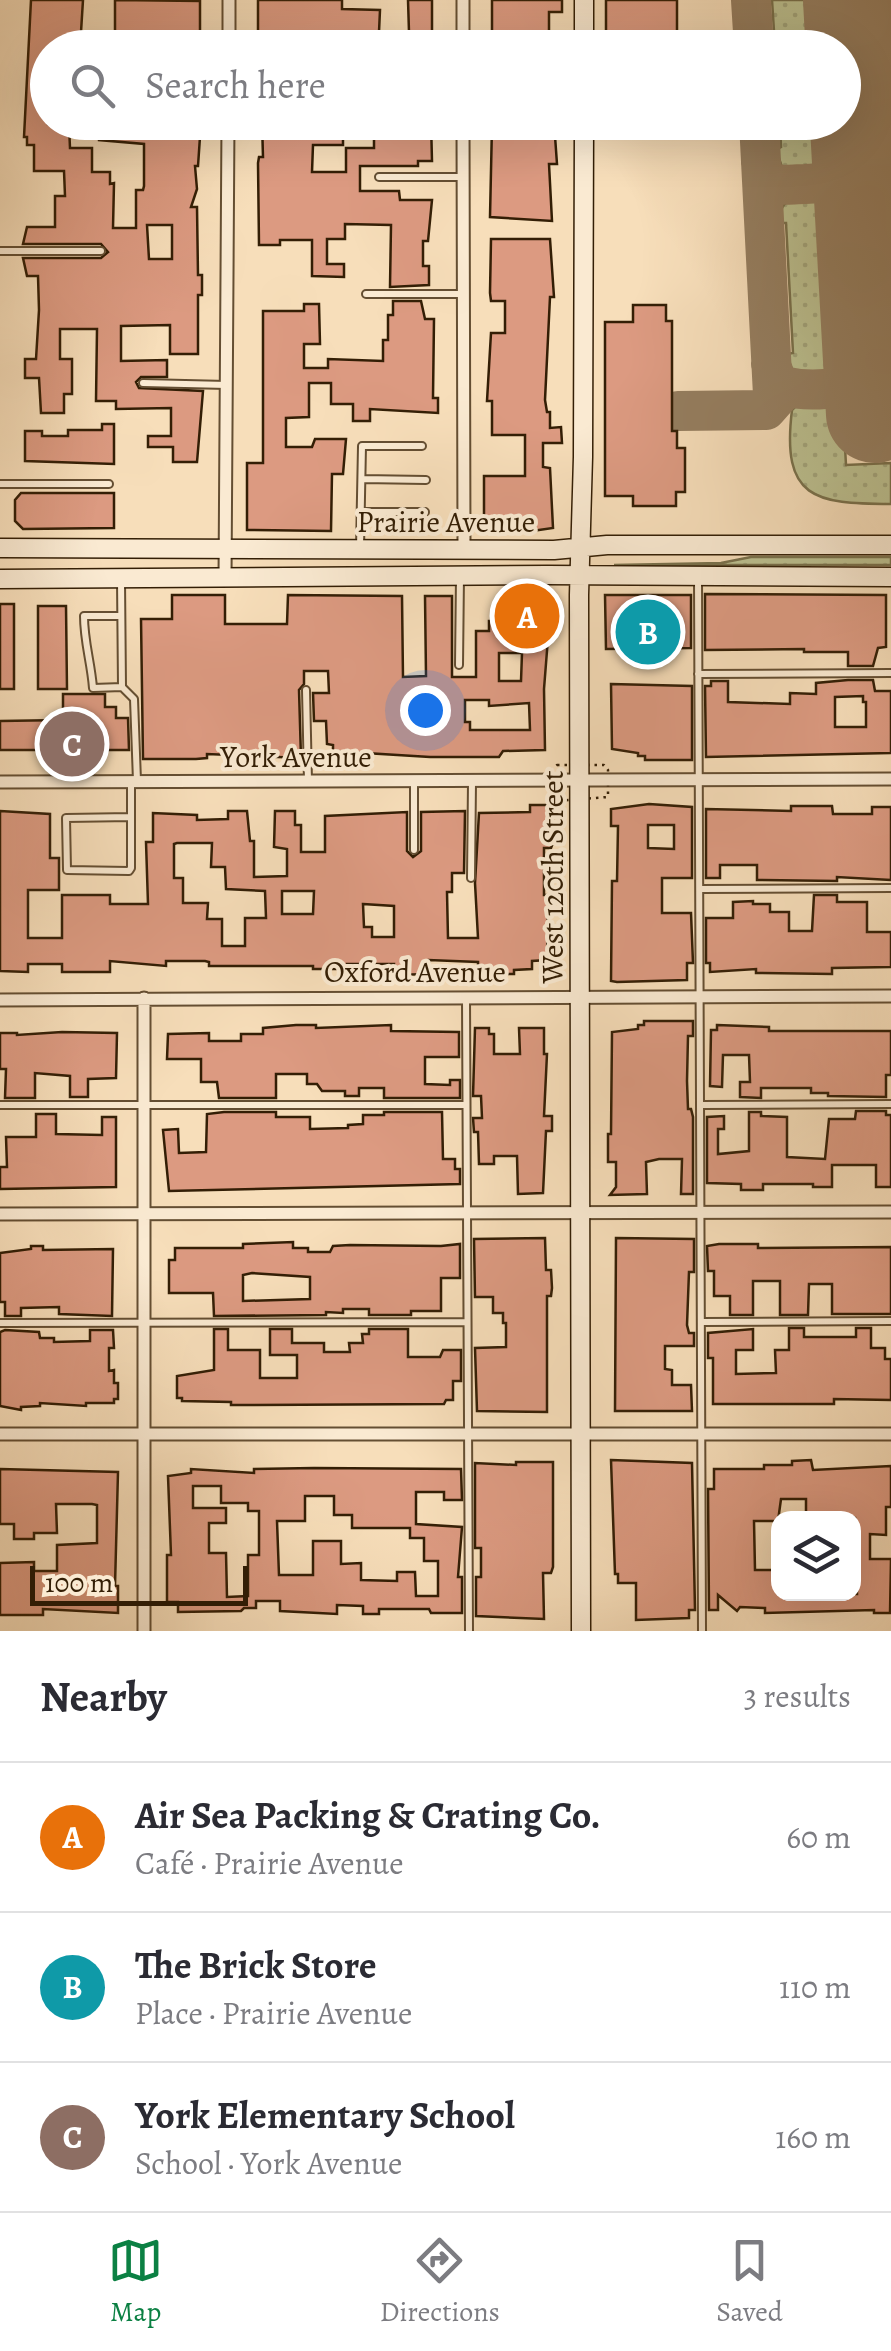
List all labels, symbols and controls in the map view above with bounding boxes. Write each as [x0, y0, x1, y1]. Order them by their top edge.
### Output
search box [30, 30, 861, 140]
icon: search [65, 58, 120, 113]
text: Search here [145, 59, 326, 111]
street label: Prairie Avenue [357, 502, 535, 542]
pin: A [494, 578, 560, 654]
pin: B [616, 594, 680, 670]
your location [400, 685, 451, 736]
pin: C [40, 706, 104, 782]
street label: York Avenue [219, 737, 372, 777]
street label: West 120th Street [533, 770, 573, 985]
street label: Oxford Avenue [324, 952, 506, 992]
map controls [771, 1511, 861, 1601]
button: layers [771, 1511, 861, 1601]
scale bar [30, 1561, 248, 1606]
text: 100 m [45, 1564, 113, 1602]
text: Nearby [40, 1668, 167, 1725]
text: 3 results [744, 1674, 851, 1718]
text: Air Sea Packing & Crating Co. [135, 1789, 601, 1841]
text: A [62, 1815, 83, 1859]
text: 60 m [786, 1815, 851, 1859]
text: Café · Prairie Avenue [135, 1841, 404, 1885]
text: The Brick Store [135, 1939, 376, 1991]
text: B [62, 1965, 83, 2009]
text: 110 m [779, 1965, 851, 2009]
text: Place · Prairie Avenue [135, 1991, 412, 2035]
text: York Elementary School [135, 2089, 515, 2141]
text: C [63, 2115, 82, 2159]
text: 160 m [775, 2115, 851, 2159]
text: School · York Avenue [135, 2141, 402, 2185]
tab: Map [108, 2233, 163, 2331]
tab: Directions [380, 2233, 500, 2331]
tab: Saved [716, 2233, 783, 2331]

